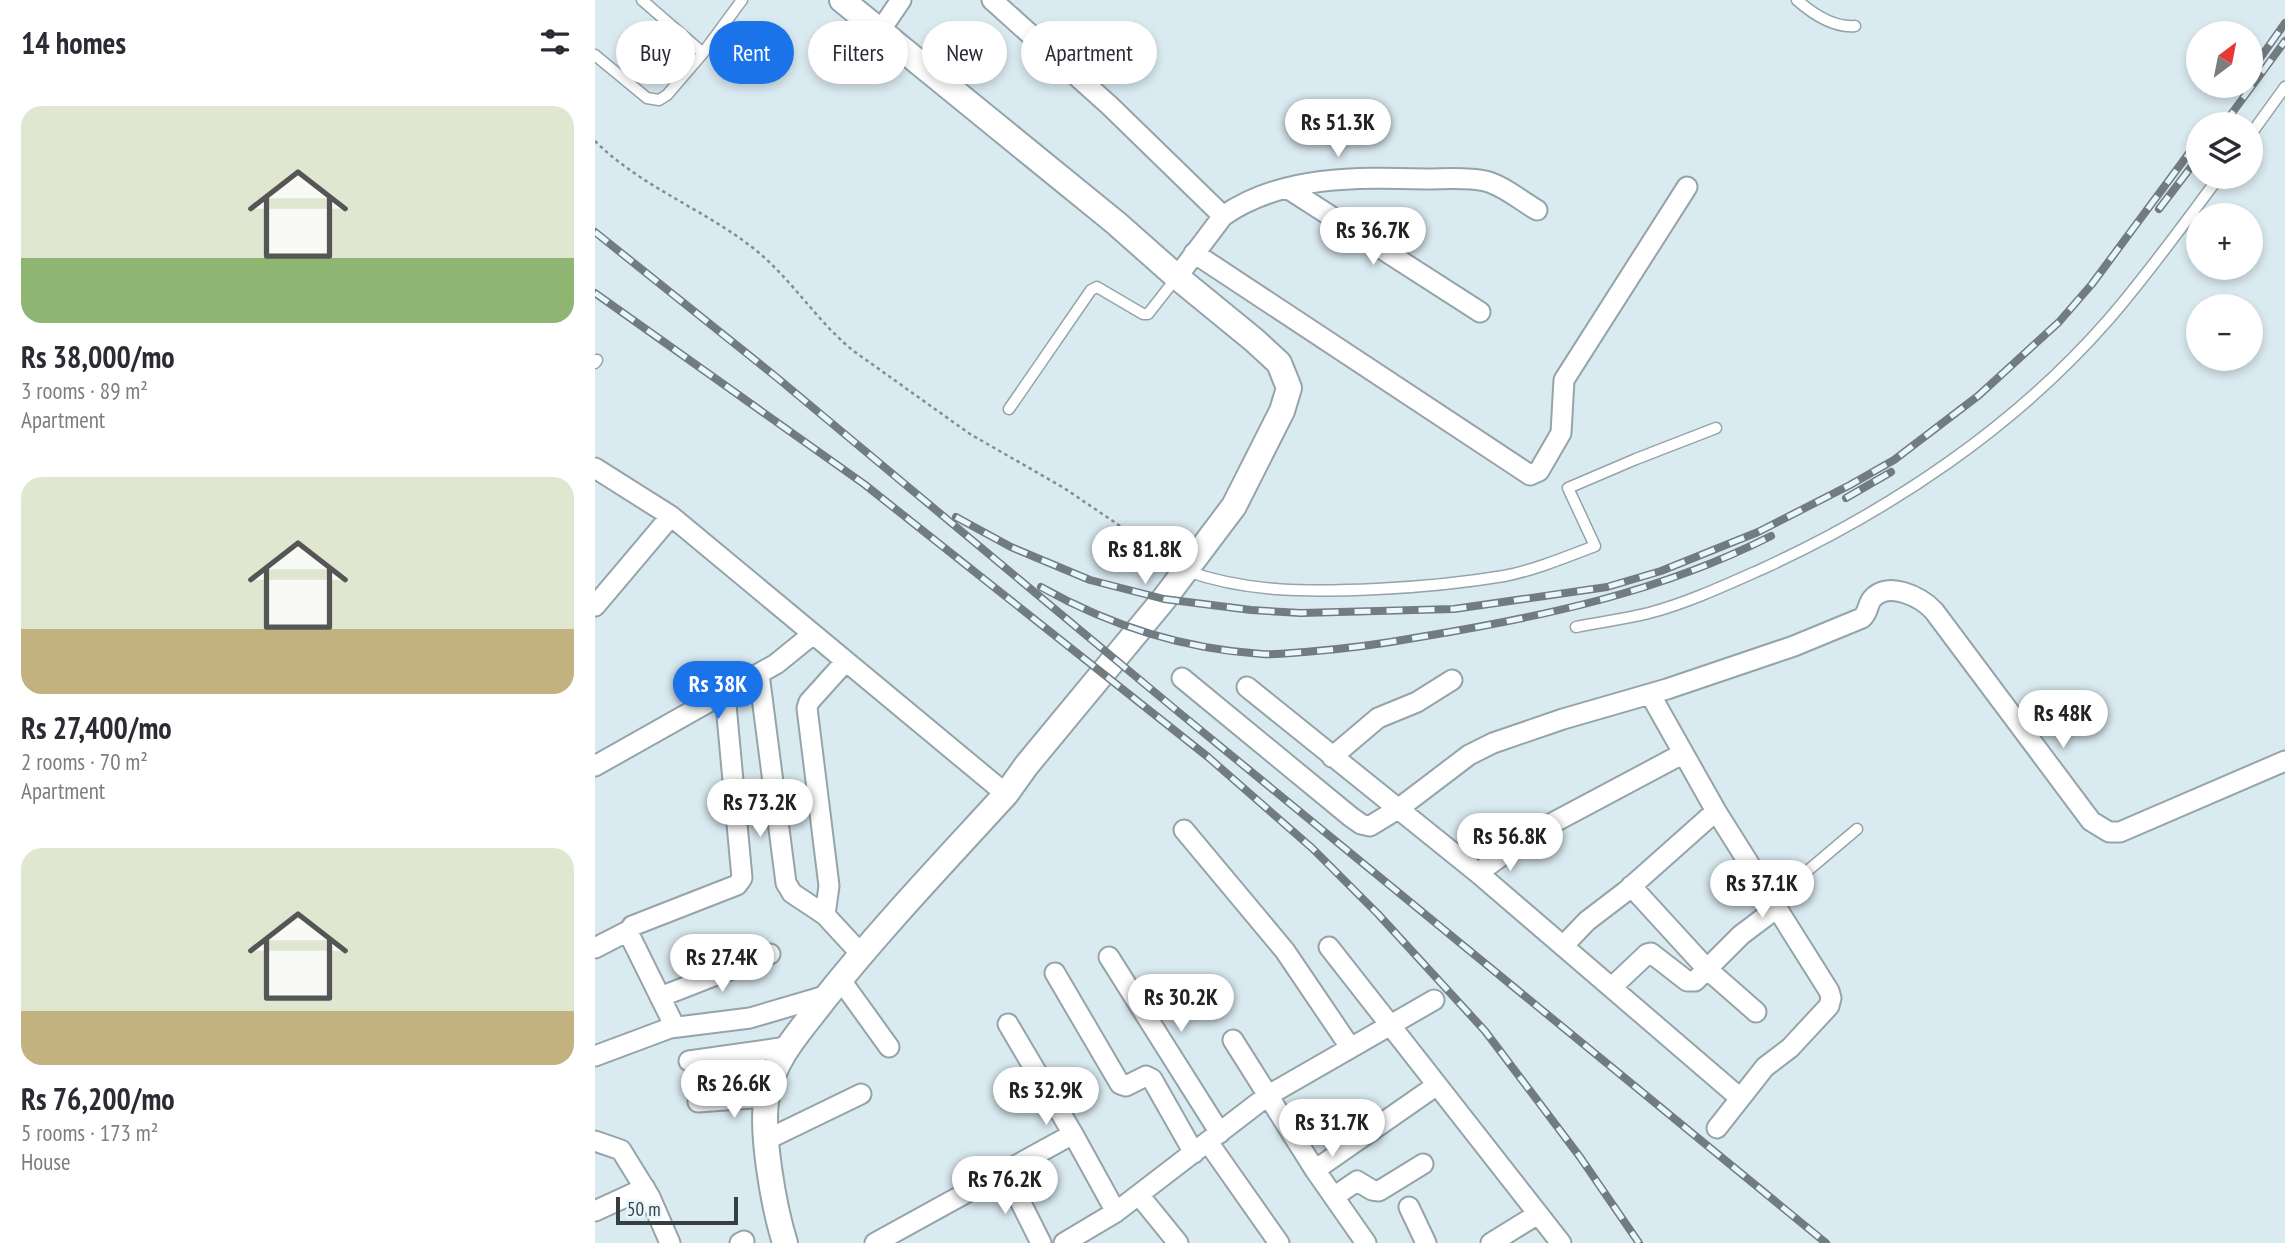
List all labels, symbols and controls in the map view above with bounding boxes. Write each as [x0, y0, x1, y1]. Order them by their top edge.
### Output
chip: Buy [616, 21, 695, 84]
chip: Rent [709, 21, 794, 84]
chip: Filters [808, 21, 908, 84]
chip: New [922, 21, 1007, 84]
chip: Apartment [1021, 21, 1157, 84]
north arrow [2186, 21, 2263, 98]
map controls [2186, 21, 2263, 371]
text: 14 homes [21, 23, 126, 62]
icon: filters [536, 23, 574, 61]
pin: Rs 51.3K [1266, 100, 1410, 159]
text: Rs 51.3K [1301, 107, 1375, 136]
button: layers [2186, 112, 2263, 189]
icon: home [235, 151, 361, 277]
button: + [2186, 203, 2263, 280]
pin: Rs 36.7K [1301, 208, 1445, 267]
text: Rs 36.7K [1336, 215, 1410, 244]
button: − [2186, 294, 2263, 371]
text: Rs 38,000/mo [21, 337, 175, 376]
text: 3 rooms · 89 m² [21, 376, 148, 405]
text: Apartment [21, 405, 105, 434]
icon: home [235, 522, 361, 648]
pin: Rs 81.8K [1073, 526, 1217, 586]
text: Rs 81.8K [1108, 534, 1182, 563]
pin: Rs 38K [661, 662, 775, 721]
text: Rs 38K [689, 669, 747, 698]
pin: Rs 48K [2006, 690, 2120, 750]
text: Rs 48K [2034, 698, 2092, 727]
text: Rs 27,400/mo [21, 708, 172, 747]
text: 2 rooms · 70 m² [21, 747, 148, 776]
text: Apartment [21, 776, 105, 805]
pin: Rs 73.2K [688, 780, 832, 839]
text: Rs 73.2K [723, 787, 797, 816]
pin: Rs 56.8K [1438, 814, 1582, 873]
text: Rs 56.8K [1473, 821, 1547, 850]
pin: Rs 37.1K [1690, 860, 1834, 920]
text: Rs 37.1K [1726, 868, 1798, 897]
icon: home [235, 893, 361, 1019]
pin: Rs 27.4K [650, 934, 794, 994]
text: Rs 27.4K [686, 942, 758, 971]
pin: Rs 30.2K [1109, 974, 1253, 1034]
text: Rs 30.2K [1144, 982, 1218, 1011]
pin: Rs 26.6K [662, 1060, 806, 1120]
text: Rs 26.6K [697, 1068, 771, 1097]
pin: Rs 32.9K [974, 1068, 1118, 1127]
text: Rs 32.9K [1009, 1075, 1083, 1104]
text: Rs 76,200/mo [21, 1079, 175, 1118]
pin: Rs 31.7K [1260, 1100, 1404, 1159]
text: Rs 31.7K [1295, 1107, 1369, 1136]
text: 5 rooms · 173 m² [21, 1118, 158, 1147]
text: House [21, 1147, 71, 1176]
pin: Rs 76.2K [933, 1156, 1077, 1216]
text: Rs 76.2K [968, 1164, 1042, 1193]
scale bar [616, 1194, 739, 1226]
text: 50 m [627, 1197, 661, 1221]

